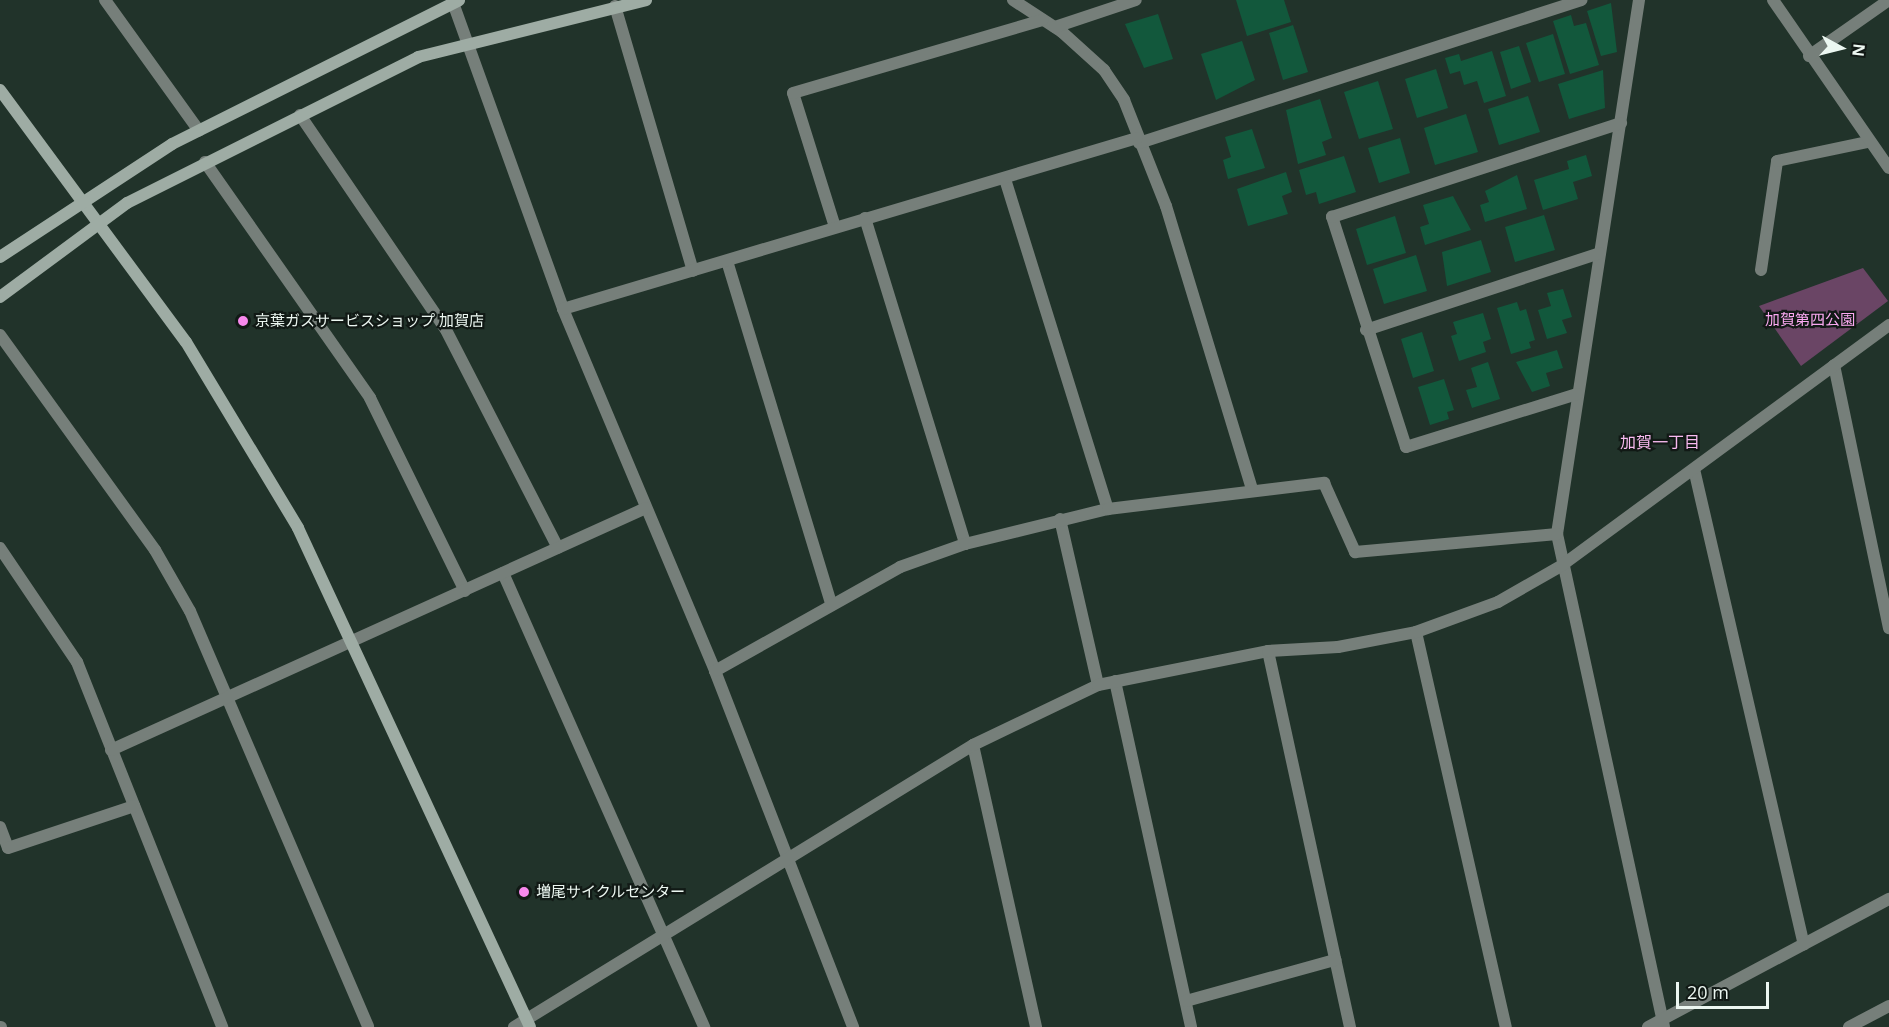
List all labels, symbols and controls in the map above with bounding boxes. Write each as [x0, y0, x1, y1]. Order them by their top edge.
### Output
north arrow [1811, 18, 1871, 78]
text: N [1847, 42, 1871, 58]
park label: 加賀第四公園 [1765, 311, 1855, 329]
place label: 京葉ガスサービスショップ 加賀店 [255, 312, 484, 330]
marker: 京葉ガスサービスショップ 加賀店 [236, 314, 250, 328]
district label: 加賀一丁目 [1620, 432, 1700, 452]
place label: 増尾サイクルセンター [536, 883, 686, 901]
marker: 増尾サイクルセンター [517, 885, 531, 899]
scale bar [1679, 970, 1772, 1008]
text: 20 m [1687, 980, 1729, 1004]

